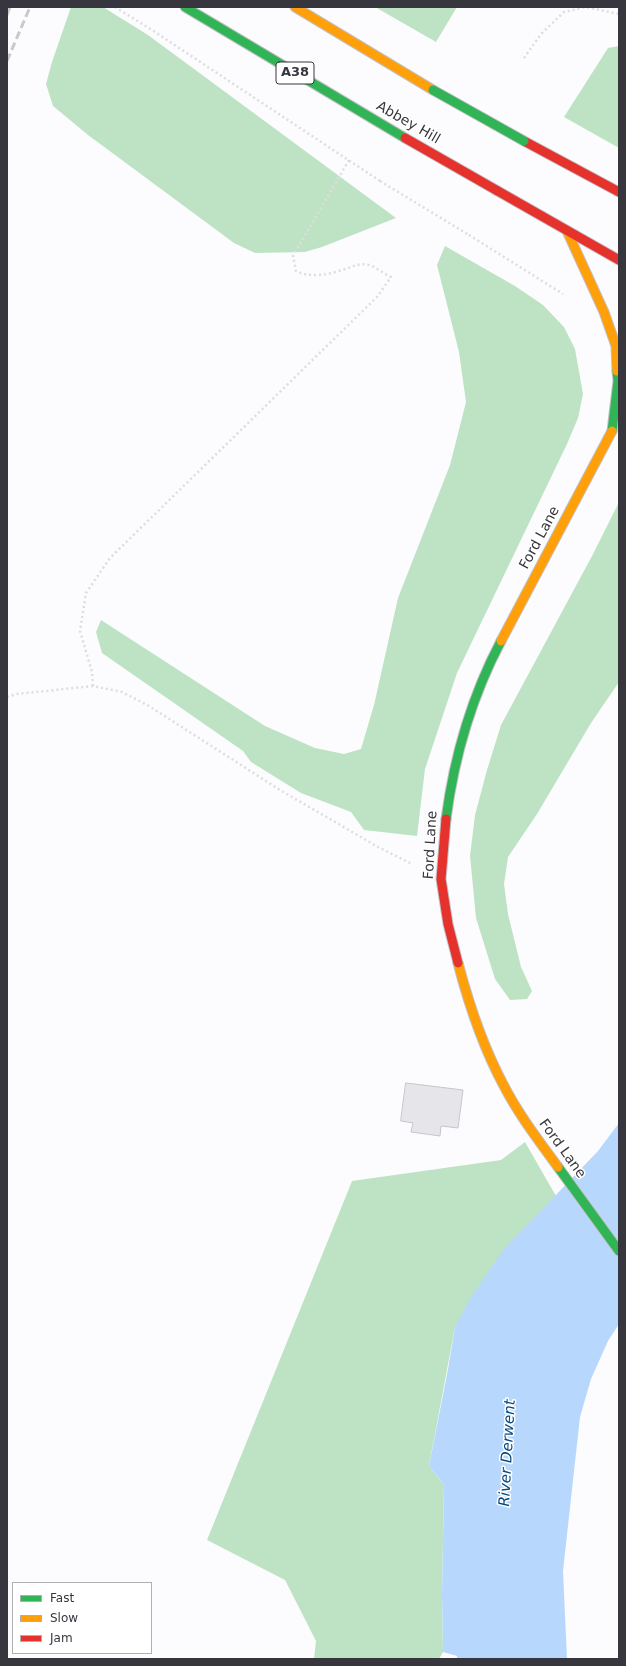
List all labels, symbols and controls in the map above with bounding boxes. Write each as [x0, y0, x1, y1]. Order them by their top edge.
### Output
road number: A38 [276, 62, 314, 84]
street label: Abbey Hill [373, 98, 443, 148]
street label: Ford Lane [516, 504, 564, 572]
street label: Ford Lane [421, 810, 441, 880]
street label: Ford Lane [535, 1116, 589, 1182]
water label: River Derwent [496, 1399, 520, 1507]
legend [12, 1582, 152, 1654]
text: Fast [50, 1591, 74, 1605]
text: Slow [50, 1611, 78, 1625]
text: Jam [50, 1631, 73, 1645]

